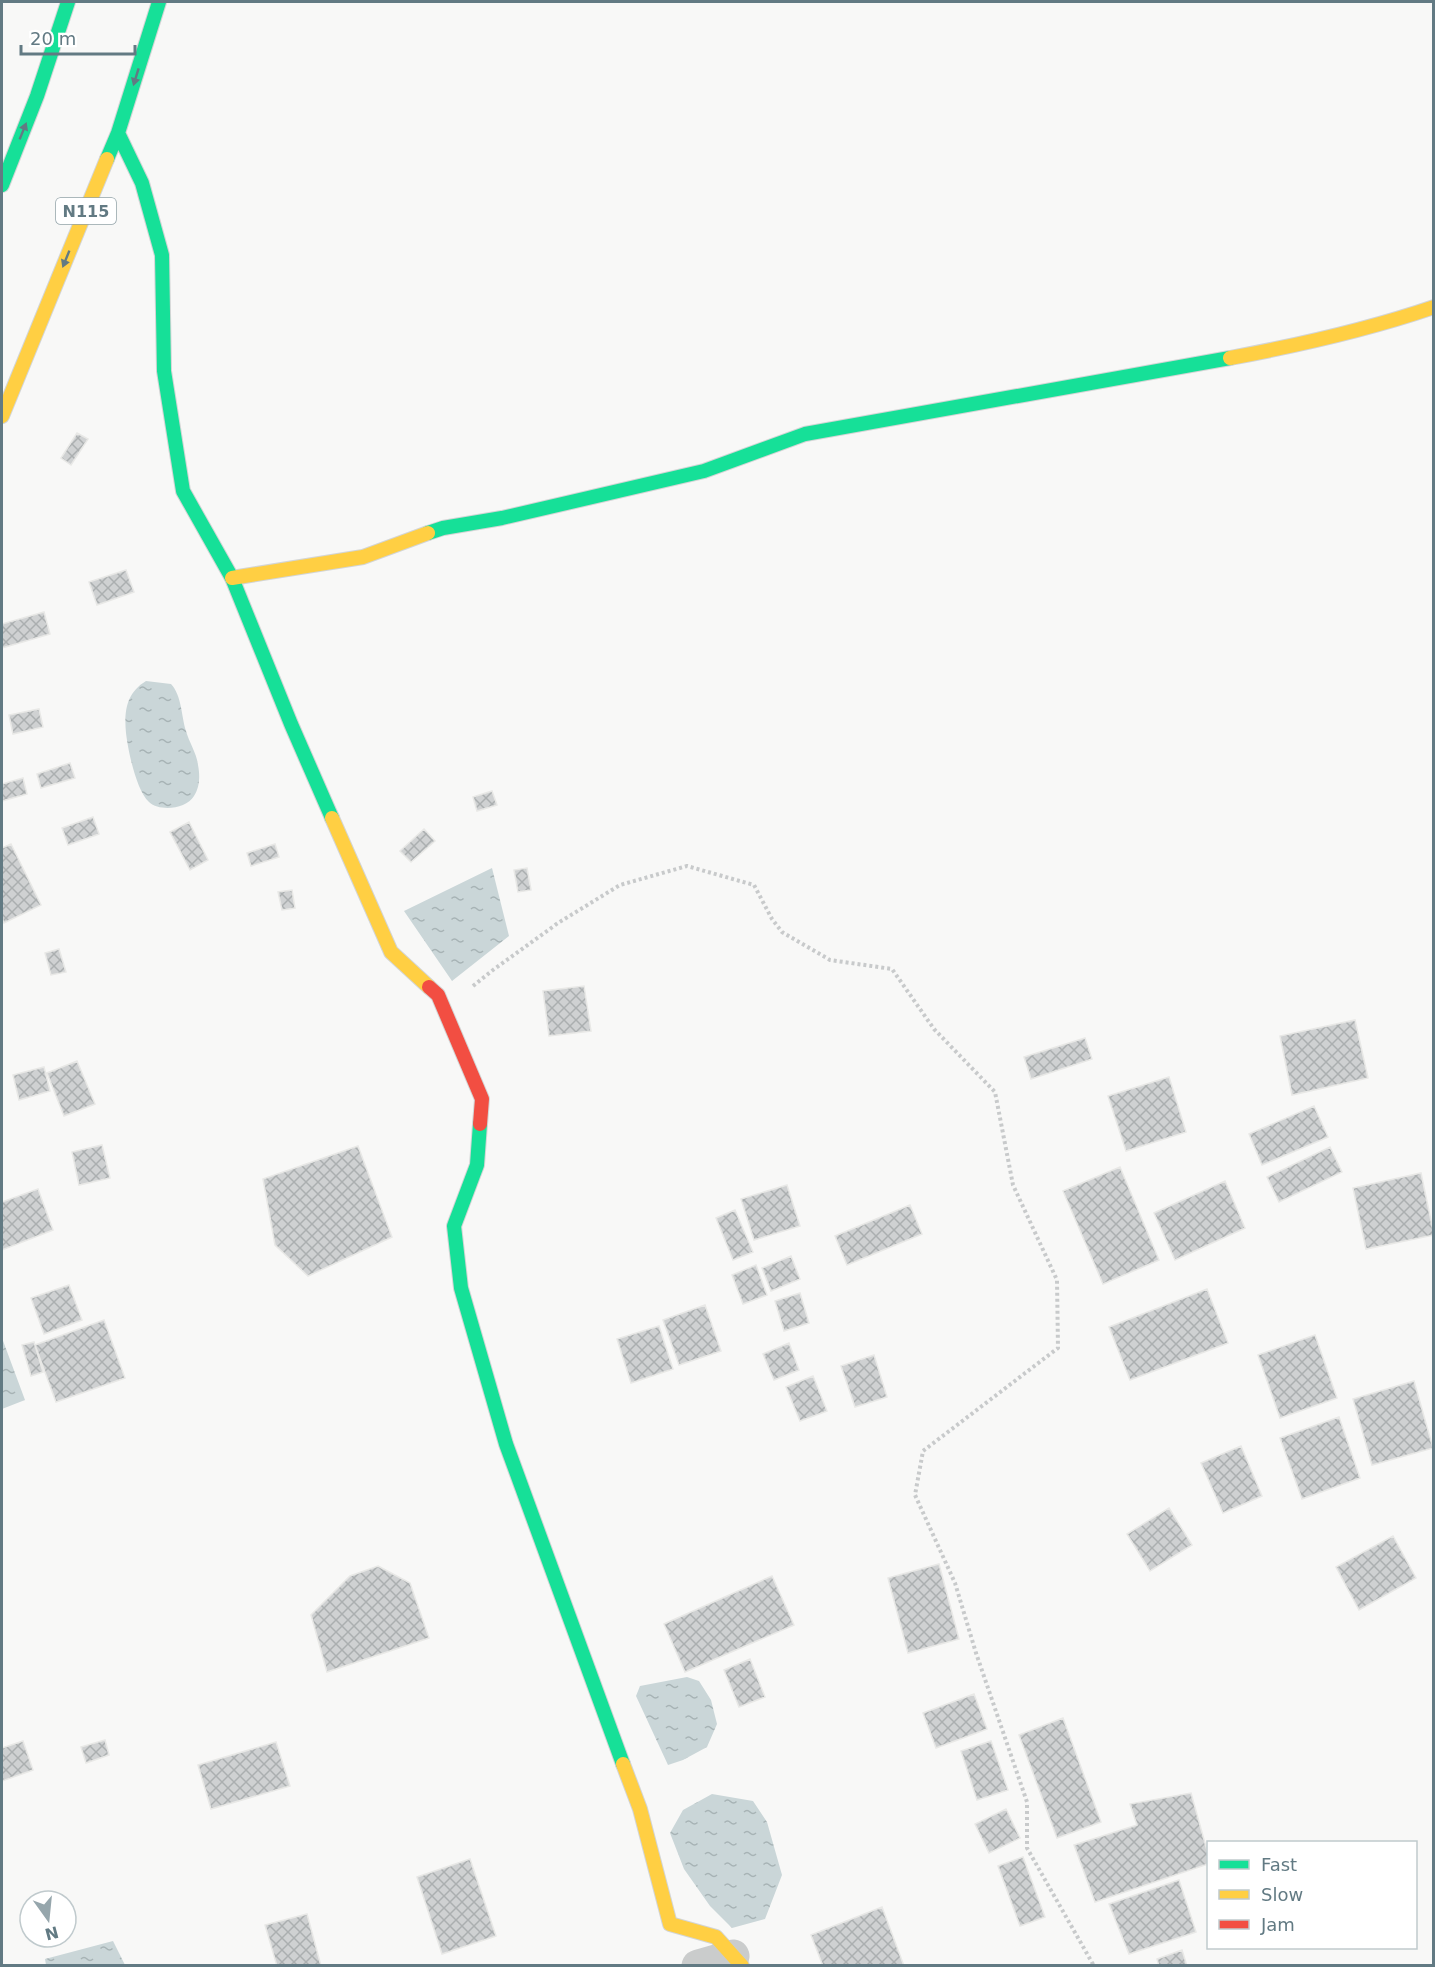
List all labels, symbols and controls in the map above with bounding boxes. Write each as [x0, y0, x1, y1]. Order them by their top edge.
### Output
scale bar [21, 18, 135, 56]
text: 20 m [30, 28, 76, 49]
one-way arrow [130, 68, 140, 86]
one-way arrow [19, 122, 28, 140]
road number: N115 [56, 198, 116, 224]
one-way arrow [61, 251, 71, 269]
legend [1207, 1841, 1417, 1949]
text: Fast [1261, 1854, 1297, 1875]
text: Slow [1261, 1884, 1303, 1905]
north arrow [18, 1889, 78, 1949]
text: Jam [1260, 1914, 1295, 1935]
text: N [43, 1922, 61, 1944]

